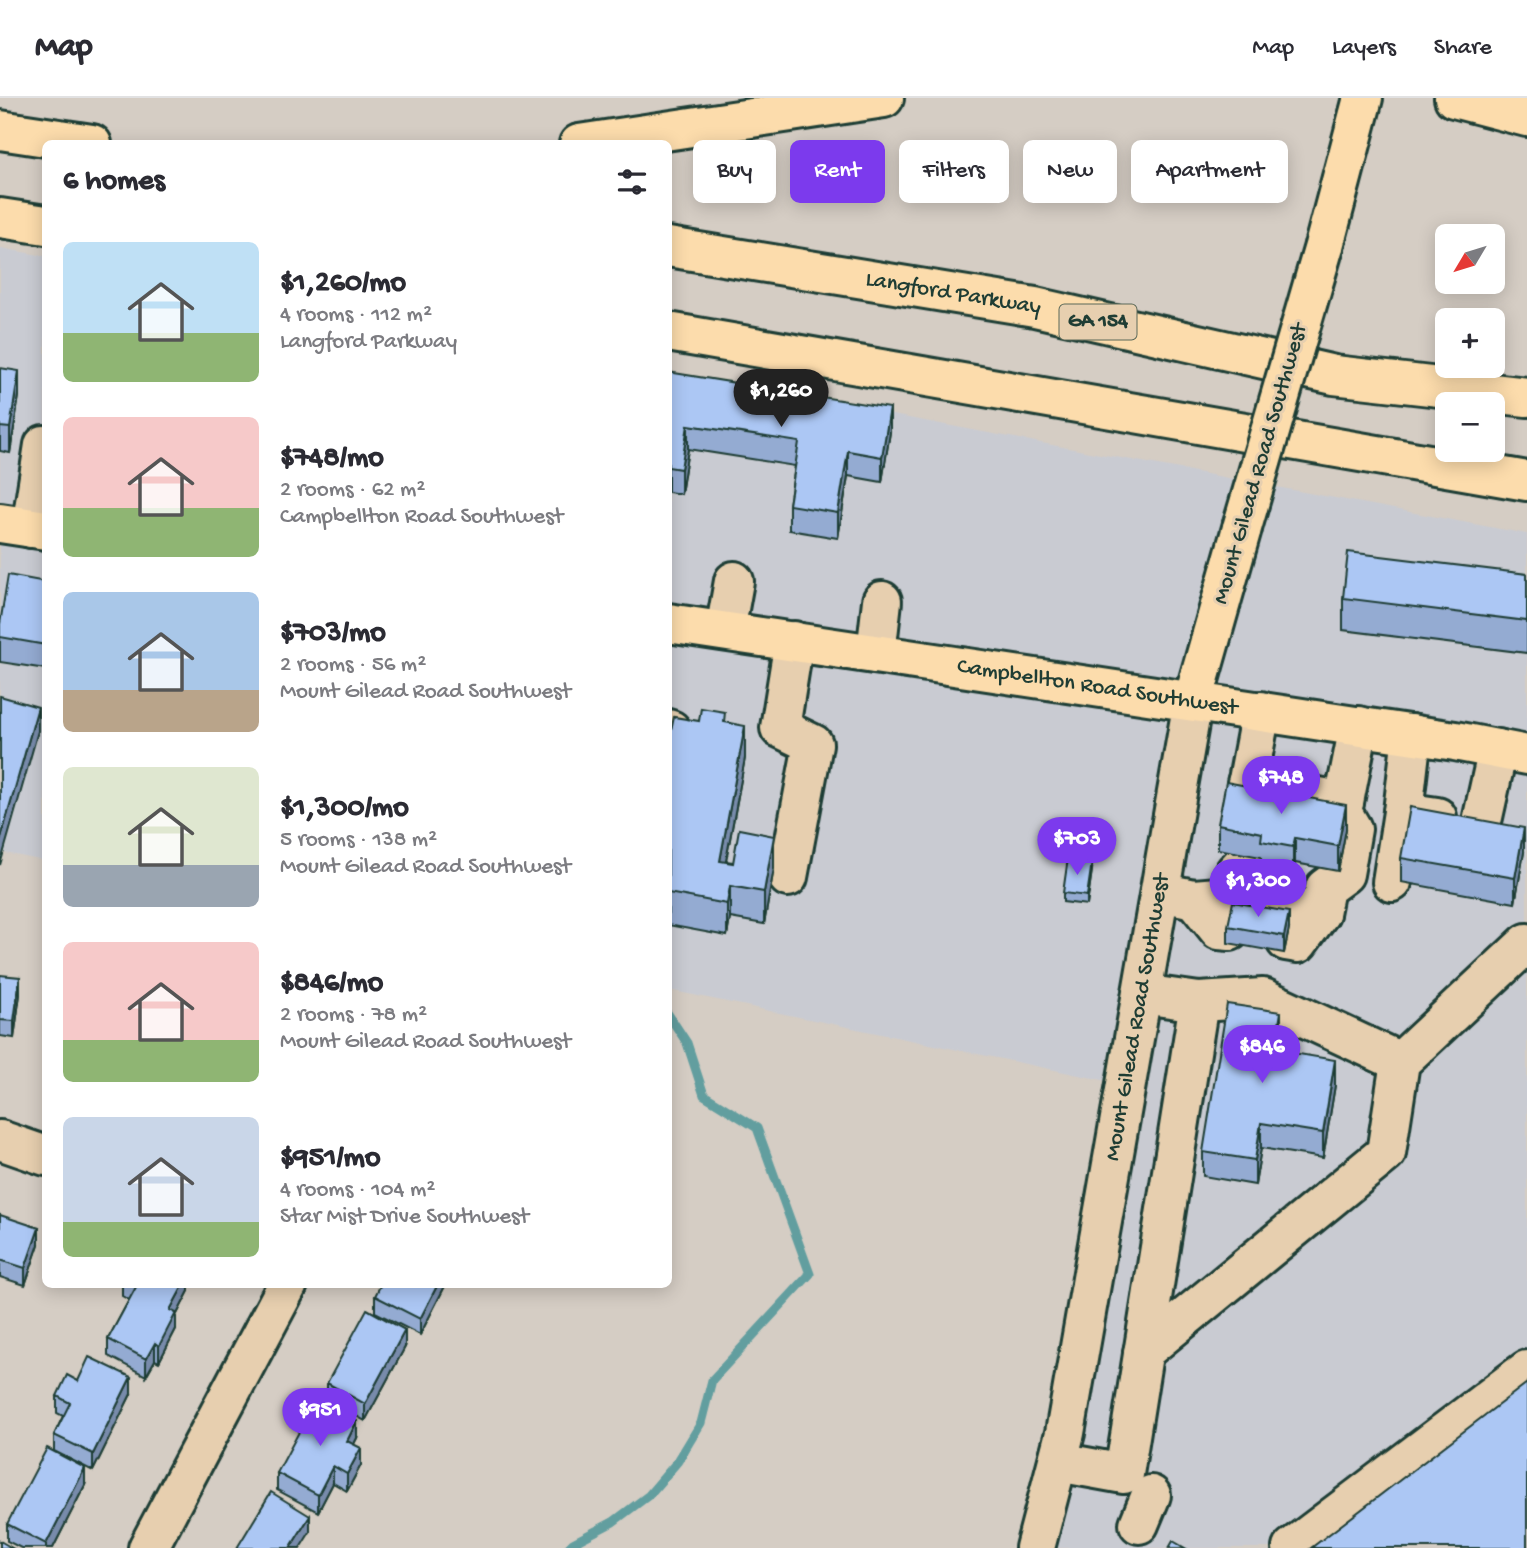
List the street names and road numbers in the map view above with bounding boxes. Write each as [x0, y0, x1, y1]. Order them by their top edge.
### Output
street label: Langford Parkway [864, 266, 1044, 321]
road number: GA 154 [1060, 304, 1136, 340]
street label: Mount Gilead Road Southwest [1208, 319, 1315, 608]
street label: Campbellton Road Southwest [955, 653, 1241, 722]
street label: Mount Gilead Road Southwest [1099, 870, 1176, 1163]

